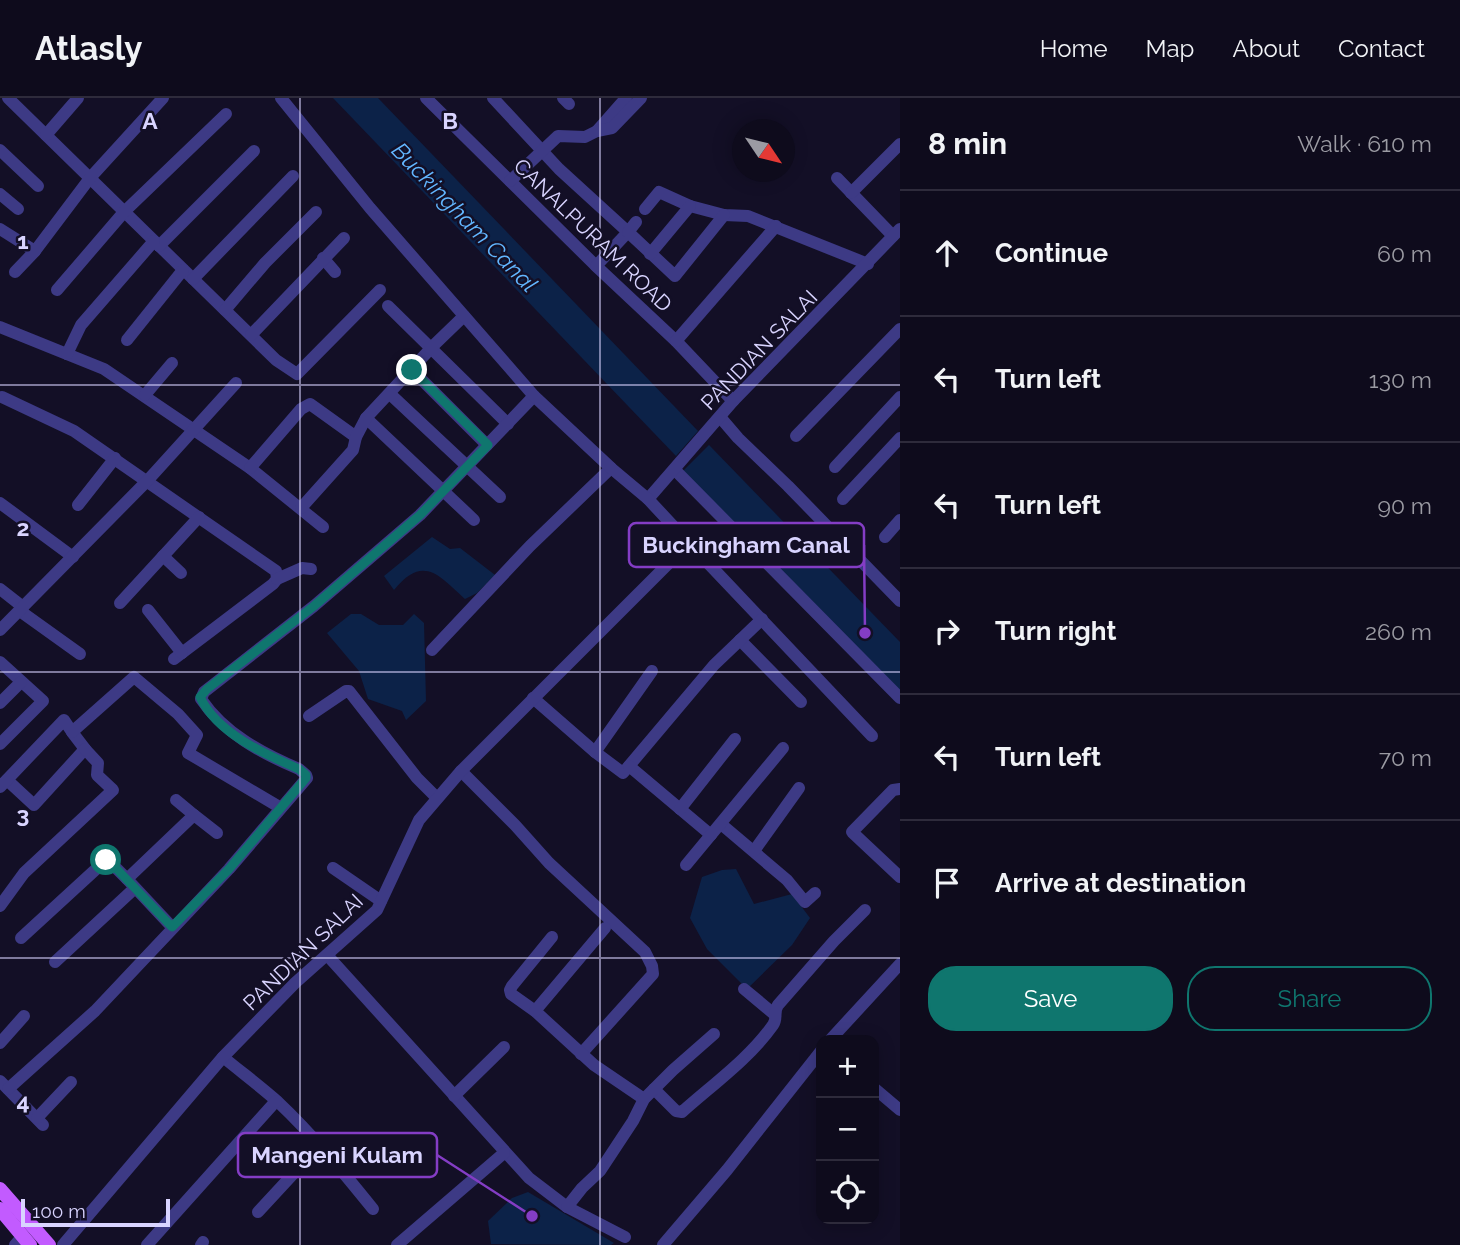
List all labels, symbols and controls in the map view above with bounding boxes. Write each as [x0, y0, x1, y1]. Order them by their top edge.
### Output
text: Atlasly [35, 29, 142, 68]
text: Home [1040, 34, 1108, 63]
text: Map [1146, 34, 1194, 63]
text: About [1232, 34, 1300, 63]
text: Contact [1338, 34, 1425, 63]
text: A [142, 107, 158, 134]
text: B [442, 107, 458, 134]
north arrow [732, 119, 795, 182]
text: 8 min [928, 126, 1007, 161]
text: Walk · 610 m [1297, 130, 1432, 157]
water label: Buckingham Canal [387, 137, 543, 297]
street label: CANALPURAM ROAD [509, 153, 677, 317]
text: 1 [17, 227, 29, 254]
icon: ahead [928, 234, 966, 272]
text: Continue [995, 238, 1108, 268]
text: 60 m [1377, 240, 1432, 267]
street label: PANDIAN SALAI [696, 285, 822, 415]
route end [396, 354, 427, 385]
icon: left [928, 360, 966, 398]
text: Turn left [995, 364, 1101, 394]
text: 130 m [1369, 366, 1432, 393]
icon: left [928, 486, 966, 524]
text: Turn left [995, 490, 1101, 520]
text: 90 m [1377, 492, 1432, 519]
text: 2 [17, 514, 29, 541]
callout: Buckingham Canal [629, 523, 864, 567]
text: Buckingham Canal [642, 531, 850, 558]
icon: right [928, 612, 966, 650]
text: Turn right [995, 616, 1116, 646]
text: 260 m [1365, 618, 1432, 645]
icon: left [928, 738, 966, 776]
text: Turn left [995, 742, 1101, 772]
text: 70 m [1379, 744, 1432, 771]
text: 3 [17, 801, 29, 828]
route start [90, 844, 121, 875]
icon: arrive [928, 864, 966, 902]
text: Arrive at destination [995, 868, 1246, 898]
street label: PANDIAN SALAI [238, 889, 368, 1015]
button: Save [928, 966, 1173, 1031]
button: Share [1187, 966, 1432, 1031]
map controls [816, 1035, 879, 1224]
button: + [816, 1035, 879, 1098]
text: 4 [16, 1088, 30, 1115]
button: − [816, 1098, 879, 1161]
callout: Mangeni Kulam [238, 1133, 437, 1177]
text: Mangeni Kulam [251, 1141, 423, 1168]
button: locate [816, 1161, 879, 1224]
scale bar [21, 1196, 170, 1228]
text: 100 m [32, 1200, 86, 1222]

